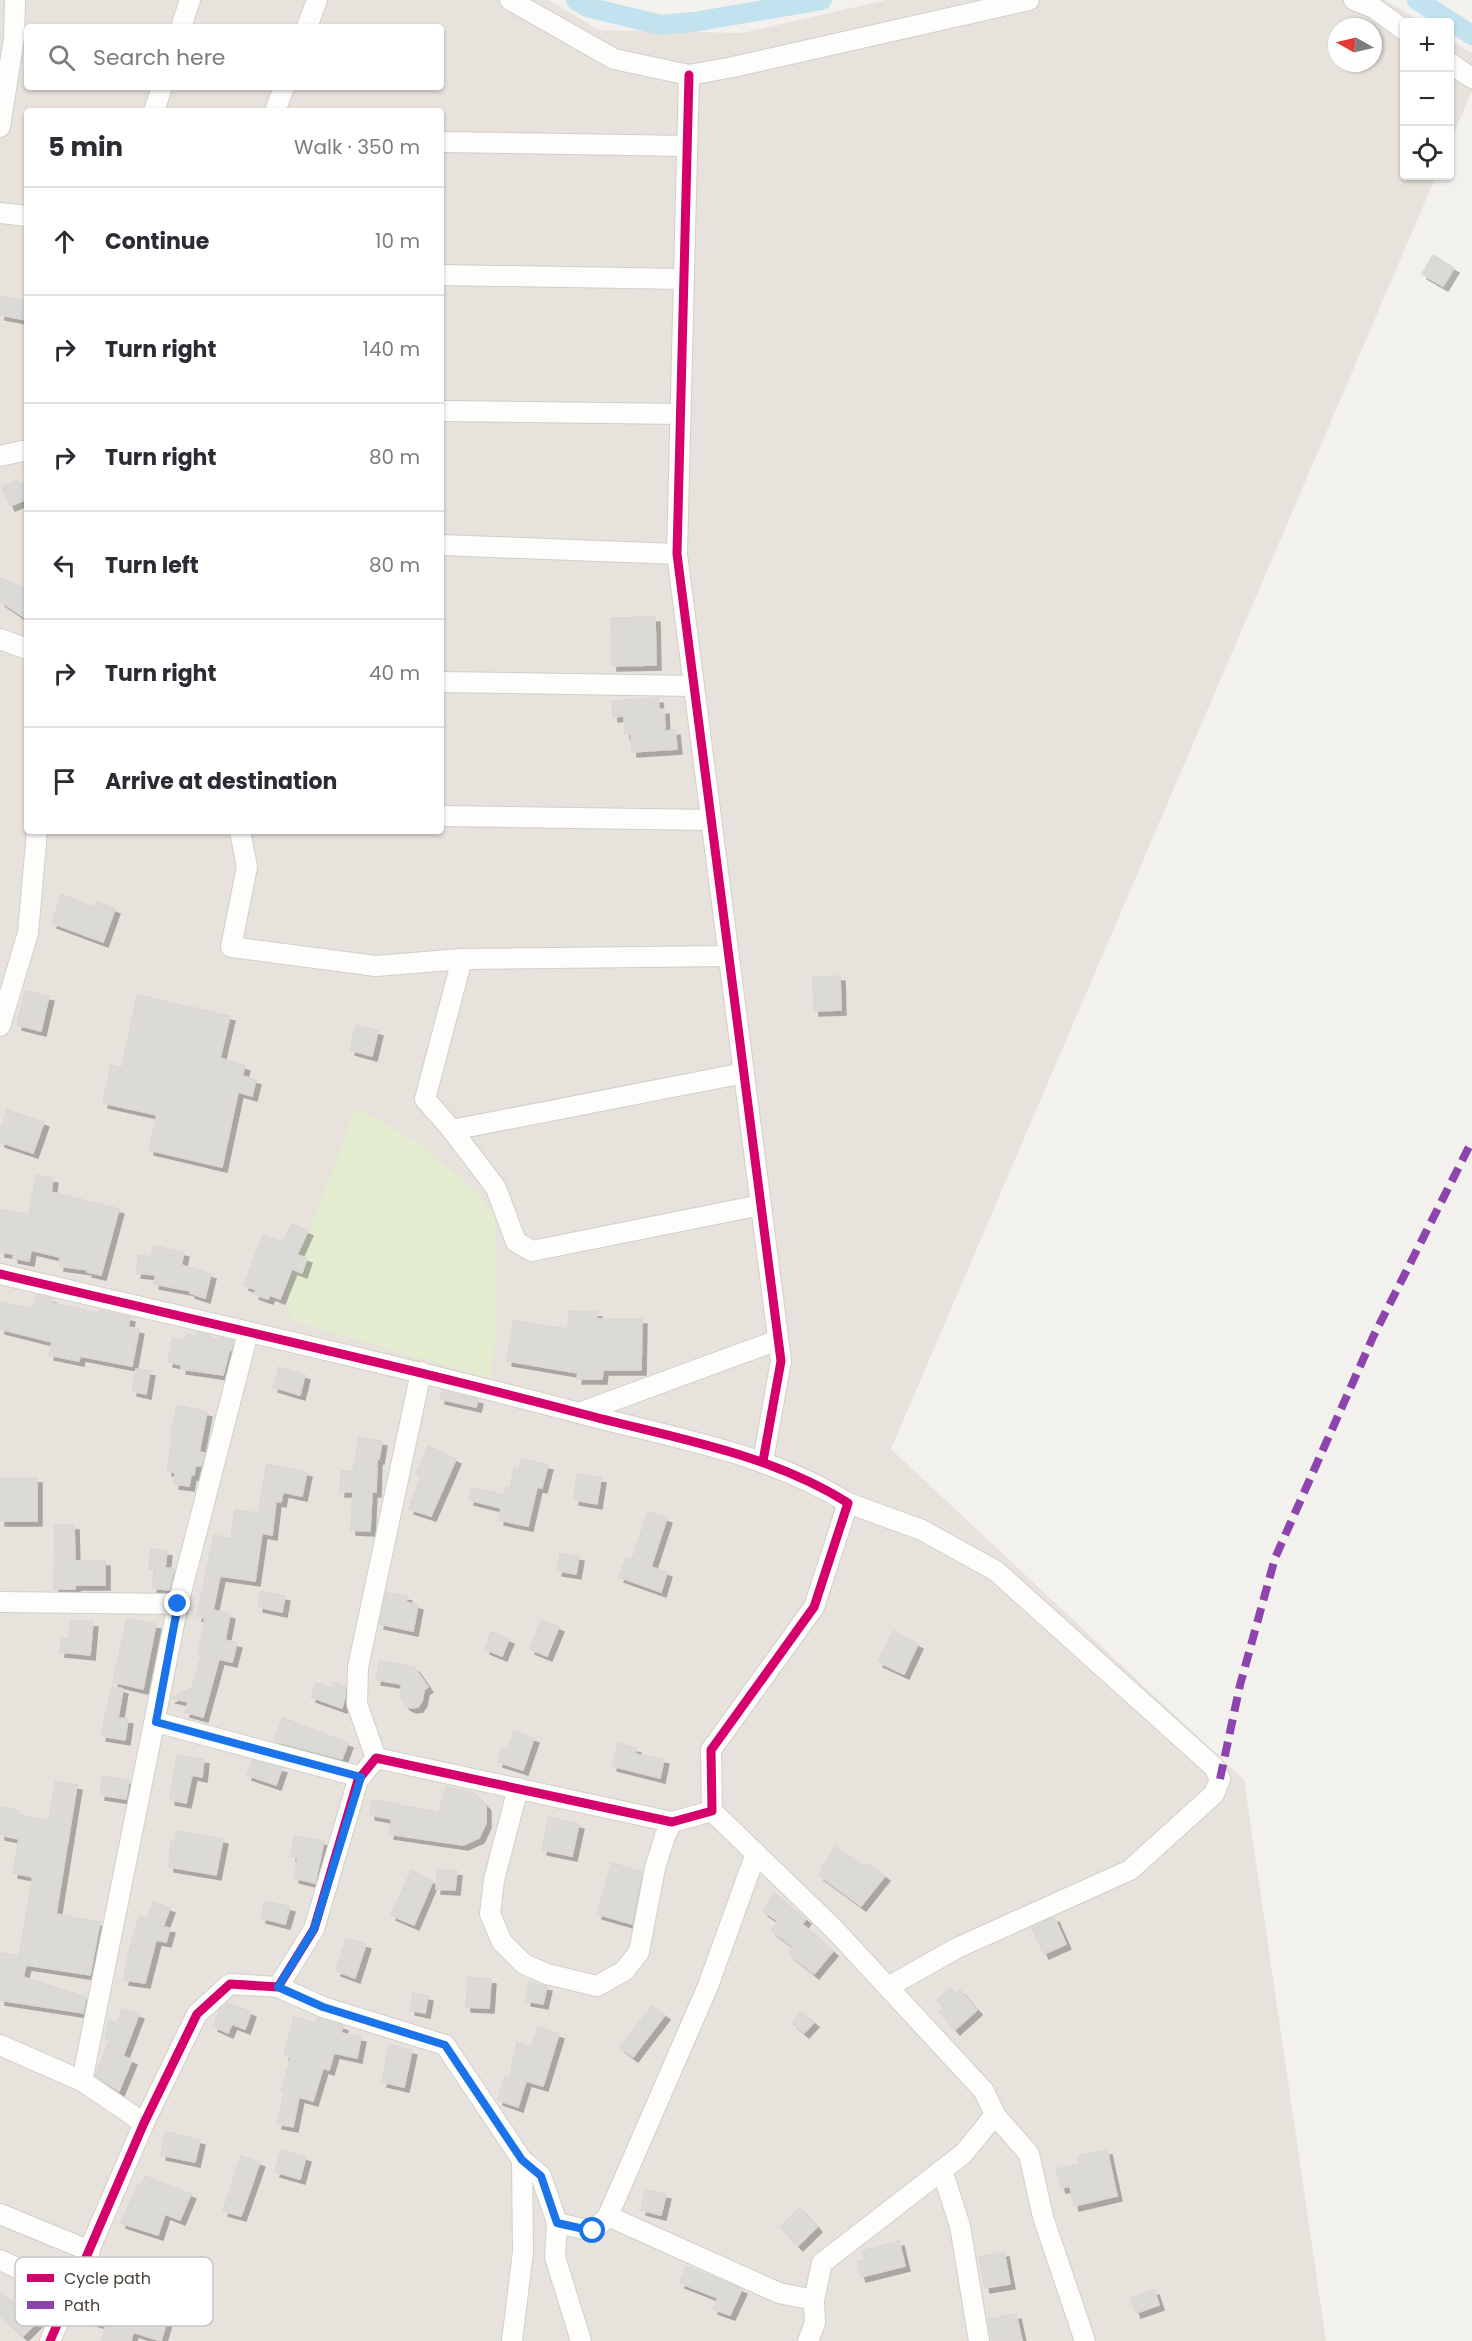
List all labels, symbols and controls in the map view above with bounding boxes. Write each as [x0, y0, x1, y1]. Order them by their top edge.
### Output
north arrow [1328, 18, 1382, 72]
map controls [1400, 18, 1454, 180]
button: + [1400, 18, 1454, 72]
search box [24, 24, 444, 90]
icon: search [45, 41, 78, 74]
text: Search here [93, 42, 226, 73]
button: − [1400, 72, 1454, 126]
button: locate [1400, 126, 1454, 180]
text: 5 min [48, 129, 123, 165]
text: Walk · 350 m [294, 133, 420, 161]
icon: ahead [48, 225, 81, 258]
text: Continue [105, 226, 209, 257]
text: 10 m [375, 227, 420, 255]
icon: right [48, 333, 81, 366]
text: Turn right [105, 334, 216, 365]
text: 140 m [363, 335, 420, 363]
icon: right [48, 441, 81, 474]
text: Turn right [105, 442, 216, 473]
text: 80 m [369, 443, 420, 471]
icon: left [48, 549, 81, 582]
text: Turn left [105, 550, 199, 581]
text: 80 m [369, 551, 420, 579]
icon: right [48, 657, 81, 690]
text: Turn right [105, 658, 216, 689]
text: 40 m [369, 659, 420, 687]
icon: arrive [48, 765, 81, 798]
text: Arrive at destination [105, 766, 337, 797]
route end [164, 1590, 190, 1616]
route start [579, 2217, 605, 2243]
legend [15, 2257, 213, 2326]
text: Cycle path [64, 2267, 151, 2290]
text: Path [64, 2294, 100, 2317]

